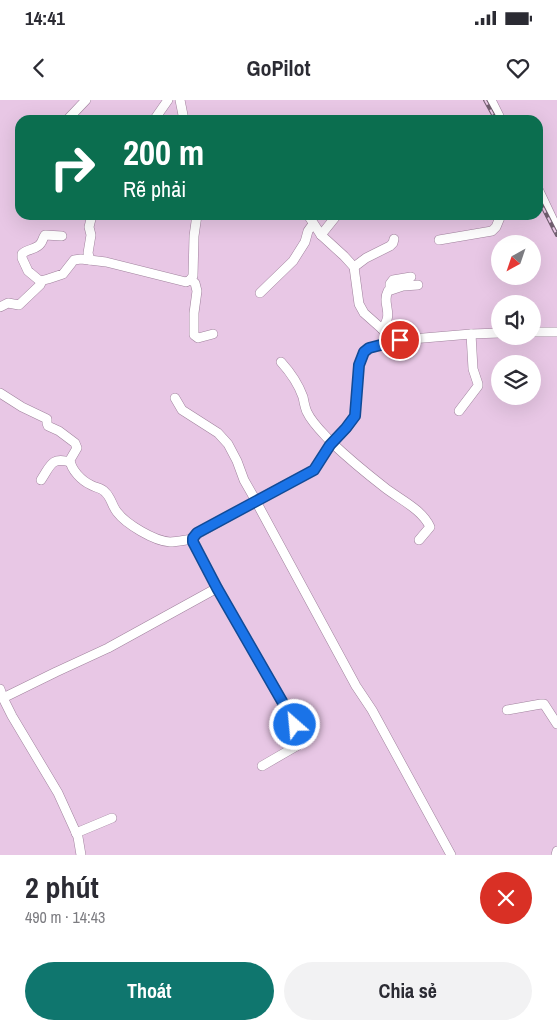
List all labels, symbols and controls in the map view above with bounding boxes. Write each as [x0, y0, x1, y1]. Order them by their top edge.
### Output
text: 14:41 [25, 5, 65, 31]
text: GoPilot [246, 53, 311, 83]
icon: back [25, 54, 53, 82]
icon: heart [504, 54, 532, 82]
text: 200 m [123, 129, 204, 176]
icon: right [40, 135, 105, 200]
text: Rẽ phải [123, 174, 186, 204]
north arrow [491, 235, 541, 285]
map controls [491, 235, 541, 405]
button: sound [491, 295, 541, 345]
pin [379, 319, 421, 361]
icon: arrive [386, 326, 414, 354]
button: layers [491, 355, 541, 405]
position arrow [268, 698, 320, 750]
text: 2 phút [25, 867, 99, 907]
button: close [480, 872, 532, 924]
text: 490 m · 14:43 [25, 906, 105, 928]
button: Thoát [25, 962, 274, 1020]
button: Chia sẻ [284, 962, 532, 1020]

